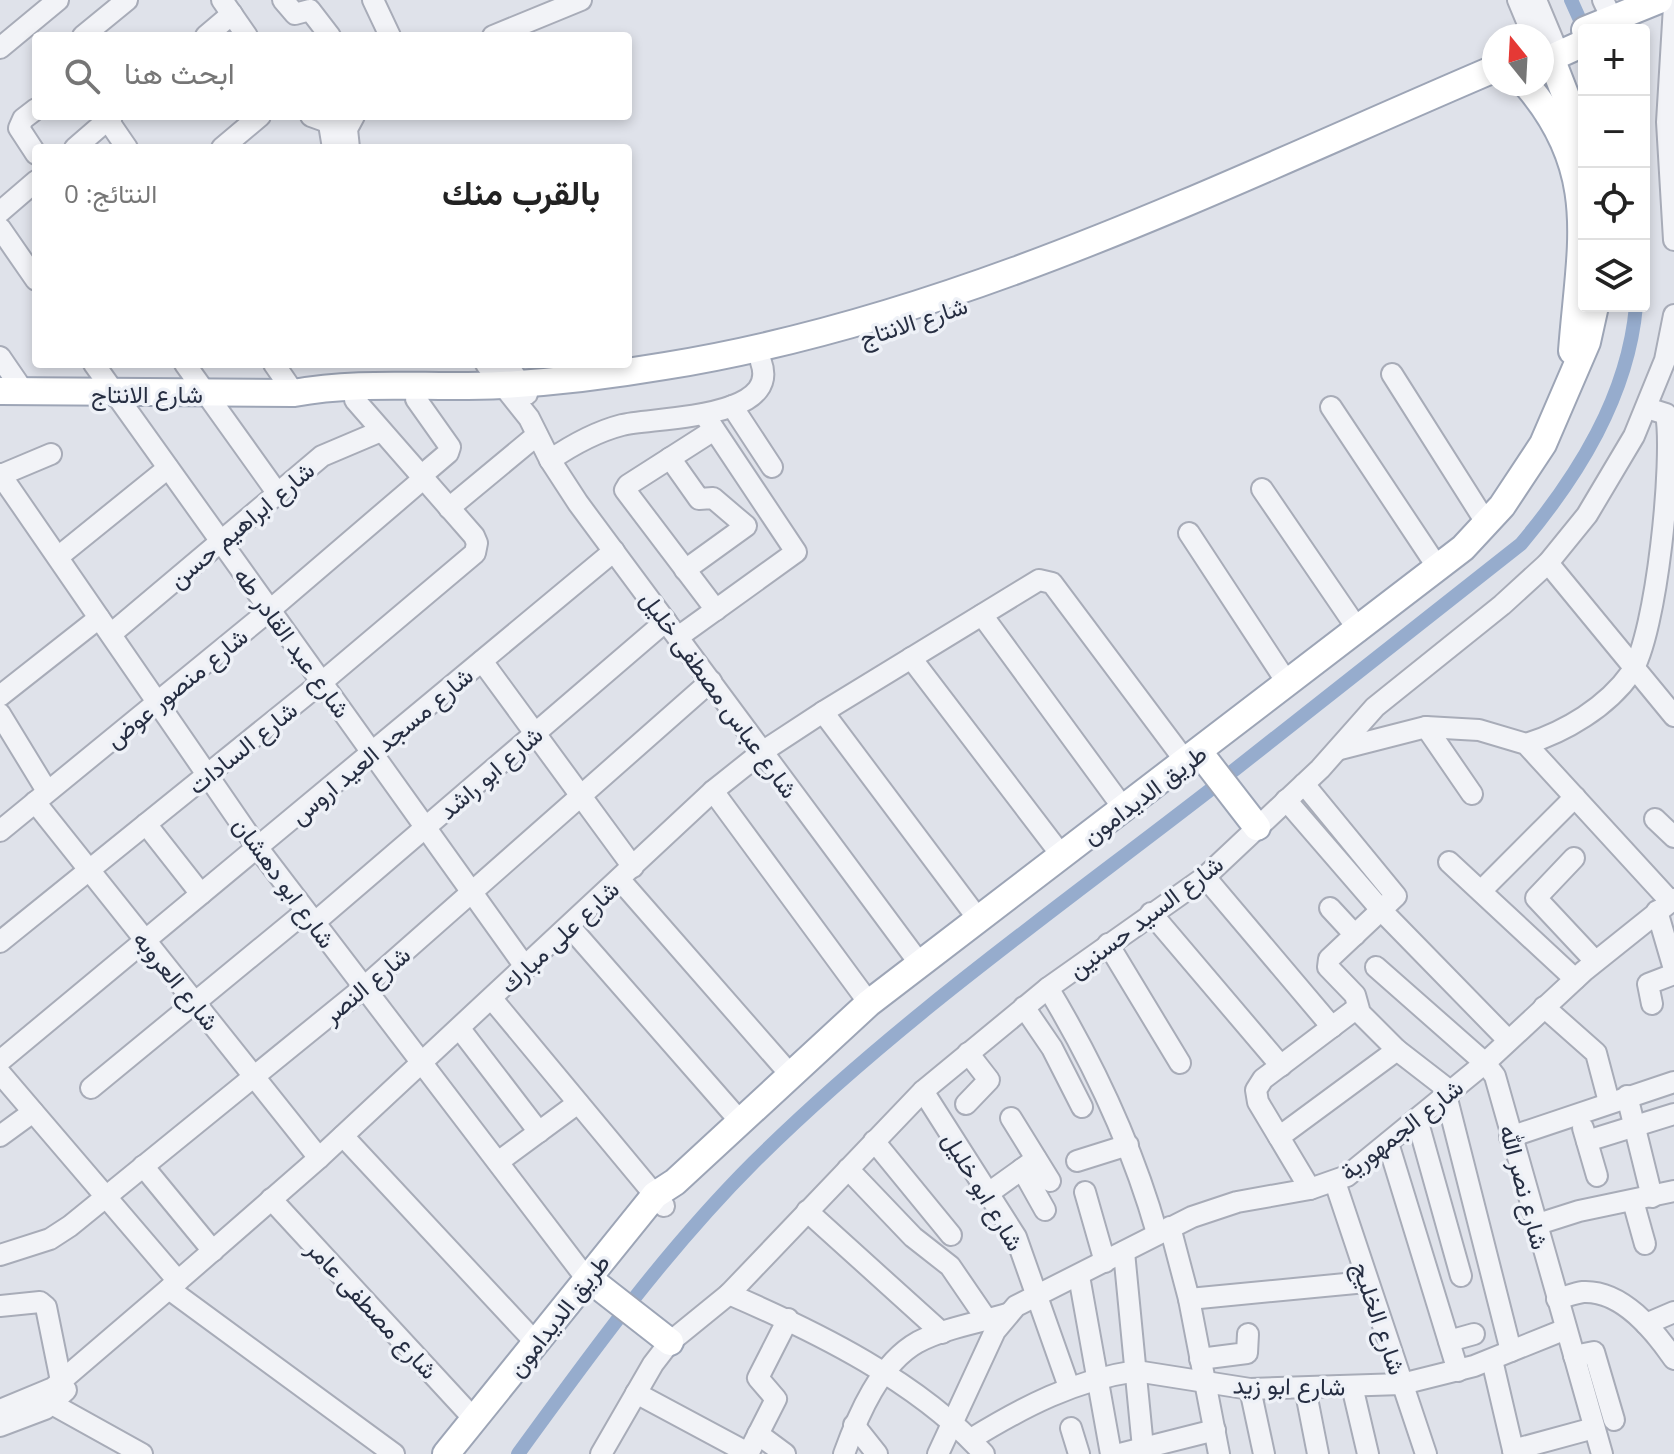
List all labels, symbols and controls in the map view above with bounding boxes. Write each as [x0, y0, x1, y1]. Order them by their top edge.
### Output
north arrow [1482, 24, 1554, 96]
map controls [1578, 24, 1650, 312]
button: + [1578, 24, 1650, 96]
search box [32, 32, 632, 120]
text: ابحث هنا [124, 52, 235, 93]
icon: search [60, 54, 104, 98]
button: − [1578, 96, 1650, 168]
button: locate [1578, 168, 1650, 240]
text: بالقرب منك [442, 169, 600, 215]
text: النتائج: 0 [64, 175, 157, 211]
button: layers [1578, 240, 1650, 312]
street label: شارع الانتاج [855, 288, 972, 355]
street label: شارع الانتاج [91, 377, 203, 411]
street label: شارع ابراهيم حسن [161, 453, 322, 596]
street label: شارع عبد القادر طه [226, 560, 359, 725]
street label: شارع عباس مصطفى خليل [633, 584, 807, 805]
street label: شارع منصور عوض [98, 619, 255, 755]
street label: شارع مسجد العيد اروس [283, 659, 480, 832]
street label: شارع السادات [180, 693, 304, 802]
street label: شارع ابو راشد [431, 718, 550, 827]
street label: طريق الديدامون [1075, 736, 1213, 852]
street label: شارع ابو دهشان [225, 810, 344, 955]
street label: شارع السيد حسنين [1061, 847, 1230, 986]
street label: شارع على مبارك [492, 872, 626, 1000]
street label: شارع العروبه [126, 923, 228, 1038]
street label: شارع النصر [314, 938, 417, 1032]
street label: شارع الجمهورية [1333, 1070, 1470, 1188]
street label: شارع نصر الله [1492, 1121, 1557, 1253]
street label: شارع ابو خليل [935, 1125, 1032, 1257]
street label: شارع مصطفى عامر [299, 1232, 446, 1386]
street label: طريق الديدامون [499, 1247, 617, 1383]
street label: شارع الخليج [1343, 1257, 1415, 1380]
street label: شارع ابو زيد [1232, 1368, 1346, 1403]

